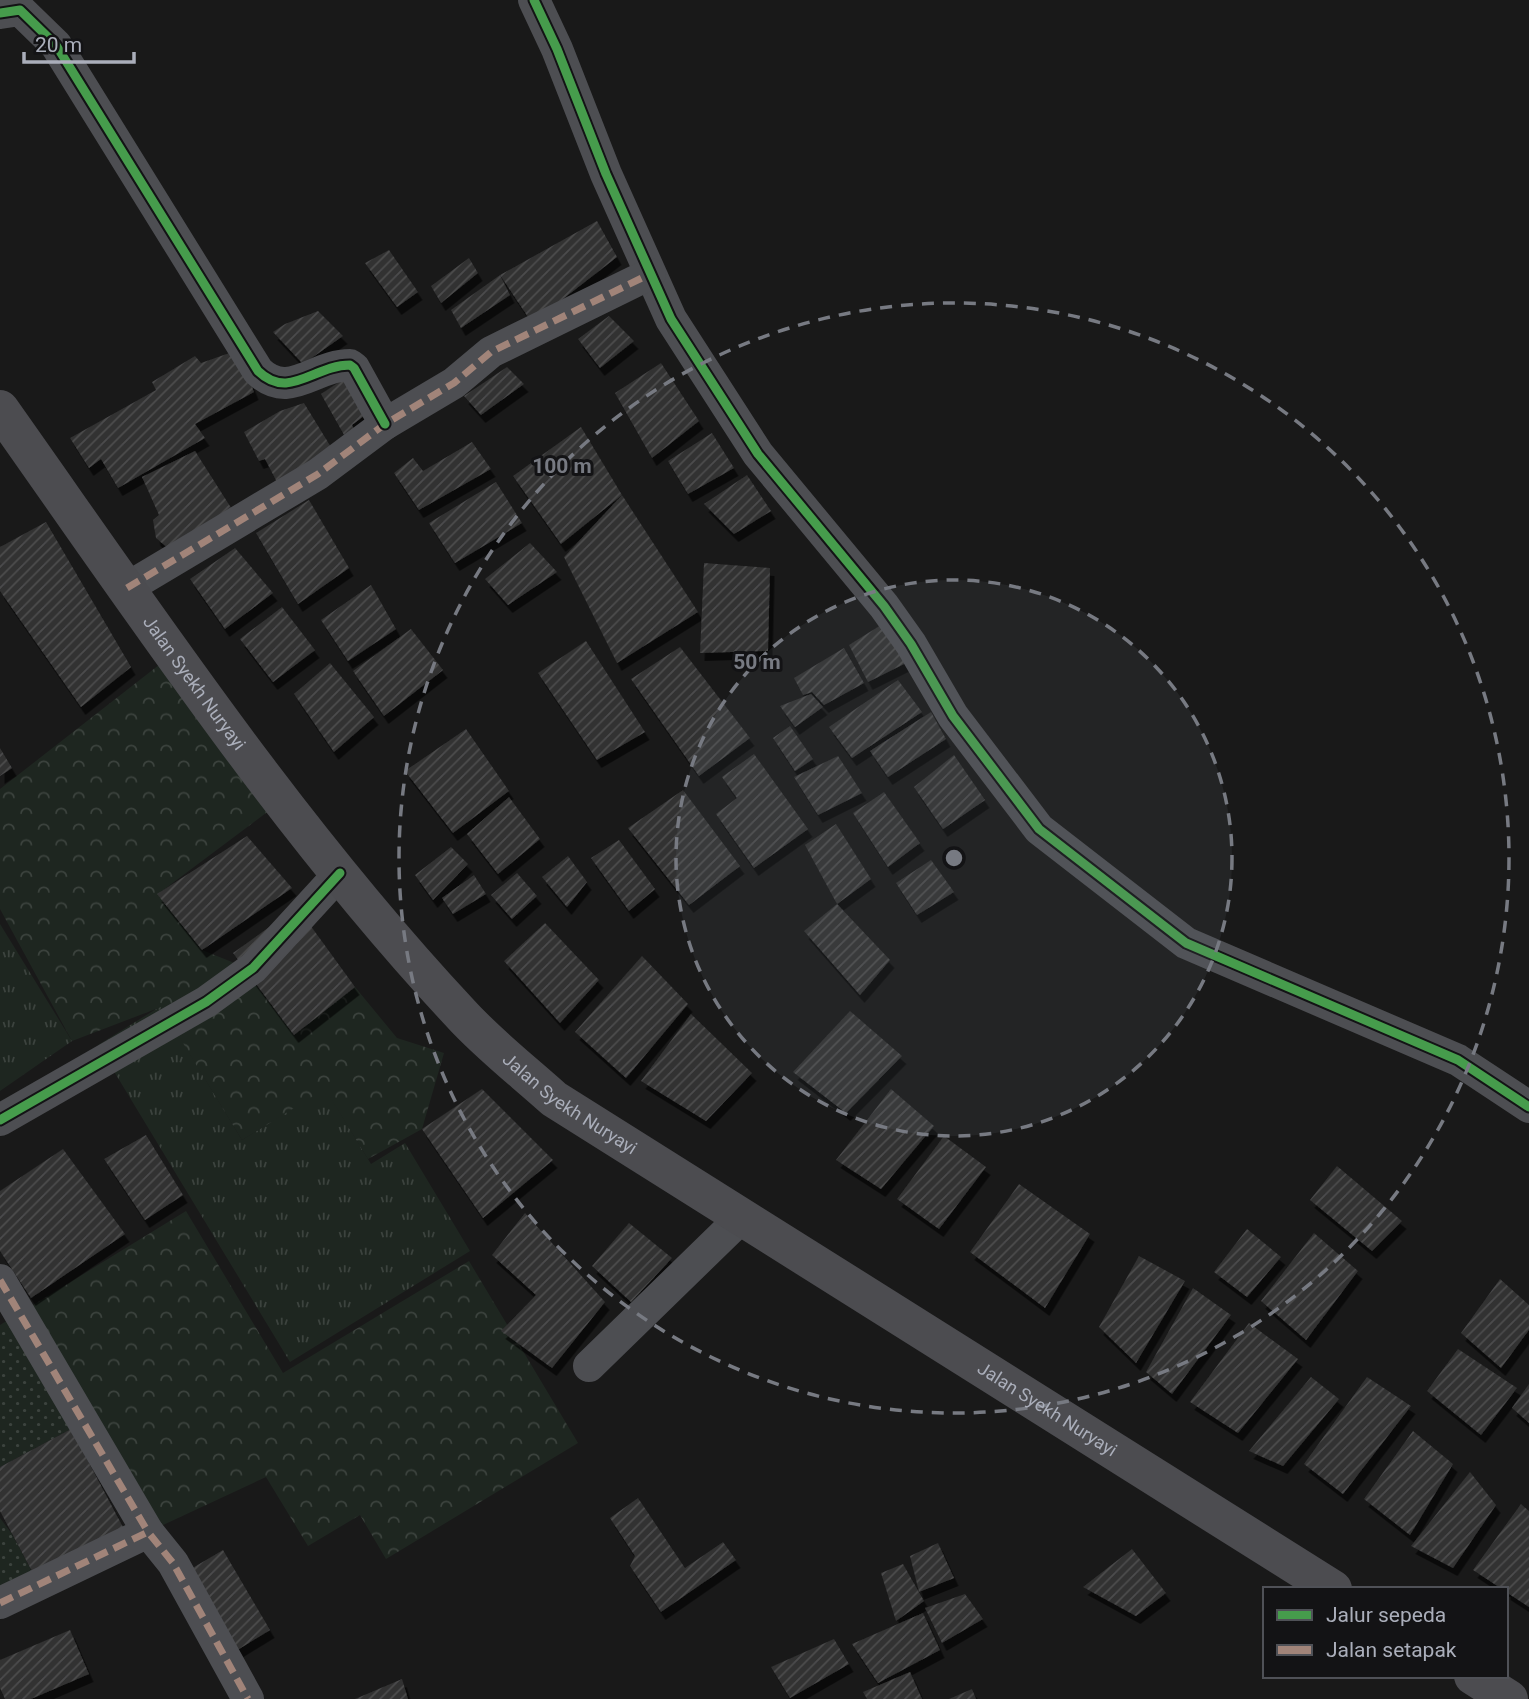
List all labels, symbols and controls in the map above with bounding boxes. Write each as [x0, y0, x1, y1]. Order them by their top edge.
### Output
scale bar [24, 21, 135, 65]
text: 20 m [35, 33, 82, 57]
text: 100 m [532, 454, 592, 478]
street label: Jalan Syekh Nuryayi [139, 612, 250, 754]
text: 50 m [733, 650, 781, 674]
centre of rings [942, 846, 966, 870]
street label: Jalan Syekh Nuryayi [499, 1048, 641, 1159]
street label: Jalan Syekh Nuryayi [974, 1357, 1121, 1460]
legend [1263, 1587, 1508, 1678]
text: Jalur sepeda [1326, 1603, 1446, 1627]
text: Jalan setapak [1326, 1638, 1457, 1662]

